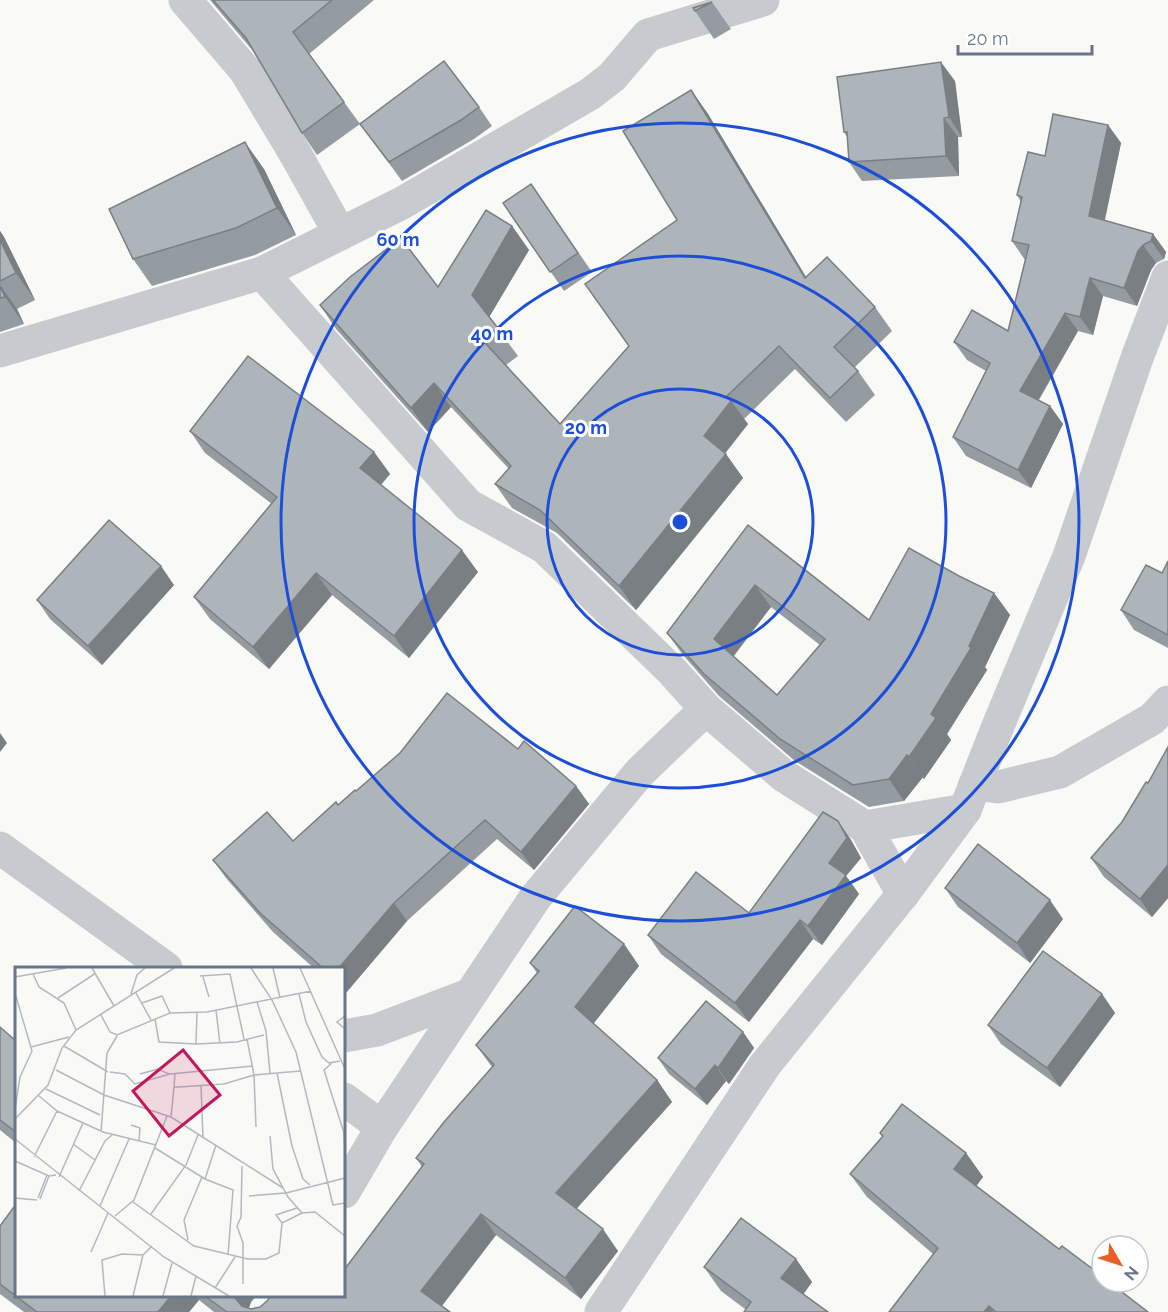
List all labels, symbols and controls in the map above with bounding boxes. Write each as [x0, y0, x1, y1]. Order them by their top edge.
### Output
scale bar [958, 18, 1092, 56]
text: 20 m [967, 28, 1009, 49]
text: 60 m [376, 229, 420, 250]
text: 40 m [471, 323, 513, 344]
text: 20 m [565, 417, 607, 438]
centre of rings [670, 512, 690, 532]
inset map [15, 967, 345, 1297]
north arrow [1090, 1234, 1150, 1294]
text: N [1120, 1262, 1142, 1284]

